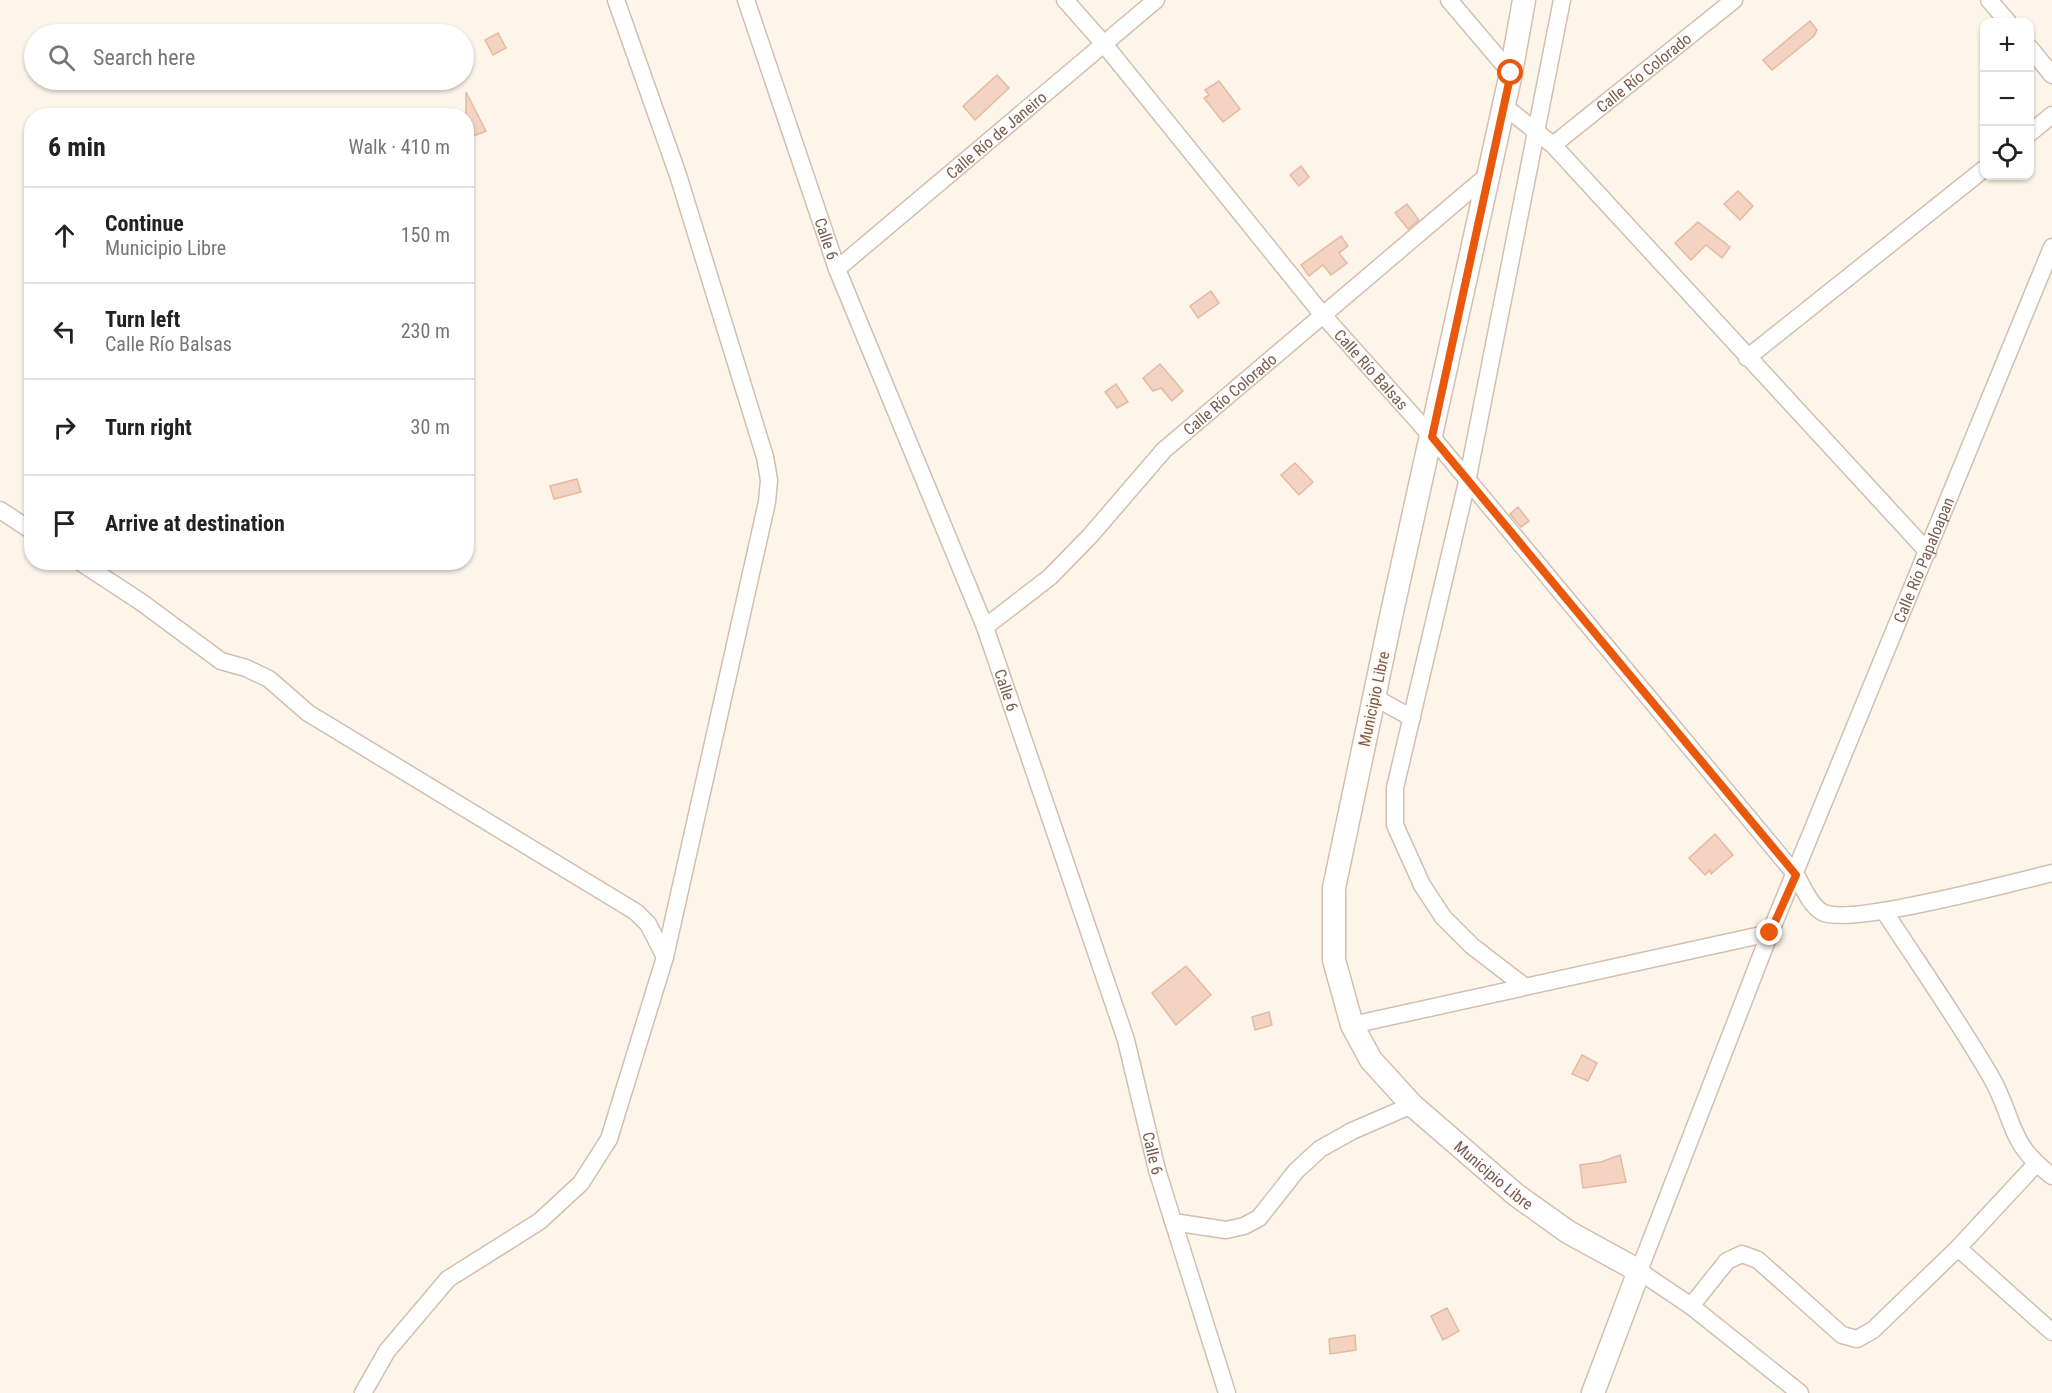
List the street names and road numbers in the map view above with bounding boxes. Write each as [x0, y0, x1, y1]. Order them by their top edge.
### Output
street label: Calle Río Colorado [1592, 29, 1695, 116]
street label: Calle Río de Janeiro [942, 87, 1050, 183]
street label: Calle 6 [811, 215, 843, 262]
street label: Calle Río Balsas [1331, 325, 1412, 413]
street label: Calle Río Colorado [1179, 349, 1280, 439]
street label: Calle Río Papaloapan [1889, 494, 1958, 625]
street label: Municipio Libre [1355, 650, 1393, 748]
street label: Calle 6 [991, 667, 1023, 714]
street label: Calle 6 [1139, 1130, 1167, 1177]
street label: Municipio Libre [1451, 1137, 1537, 1213]

